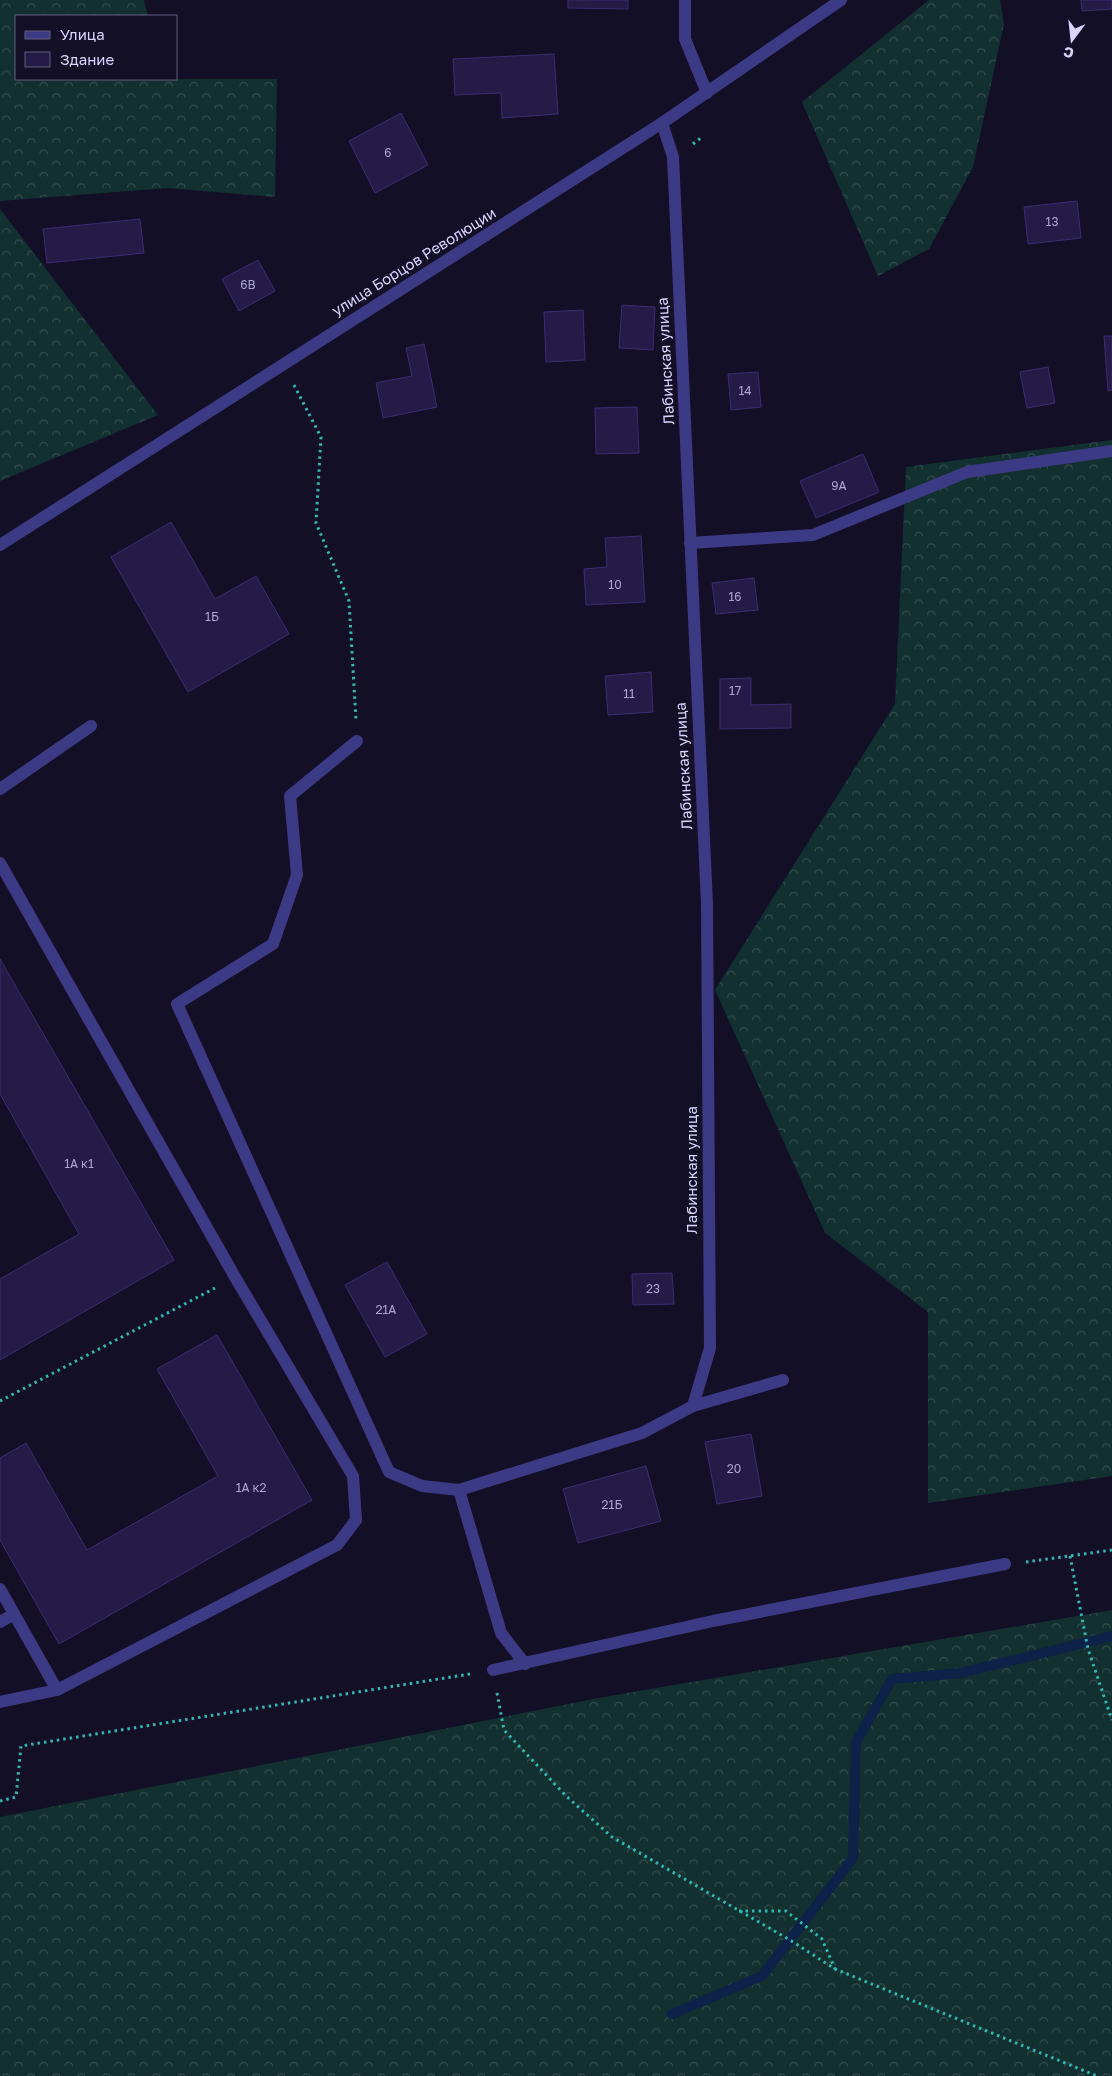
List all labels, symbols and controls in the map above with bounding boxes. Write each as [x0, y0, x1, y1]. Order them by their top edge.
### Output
legend [15, 15, 178, 80]
north arrow [1047, 15, 1097, 65]
text: Улица [60, 25, 105, 43]
text: С [1061, 44, 1076, 63]
text: Здание [60, 50, 114, 68]
house number: 6 [384, 145, 392, 160]
street label: улица Борцов Революции [328, 203, 499, 319]
house number: 13 [1046, 214, 1058, 229]
house number: 6В [240, 277, 256, 292]
street label: Лабинская улица [653, 297, 677, 425]
house number: 14 [738, 383, 752, 398]
house number: 9А [831, 478, 847, 493]
house number: 10 [608, 577, 622, 592]
house number: 16 [728, 589, 742, 604]
house number: 1Б [205, 609, 219, 624]
house number: 17 [729, 683, 741, 698]
house number: 11 [623, 686, 635, 701]
street label: Лабинская улица [671, 702, 695, 830]
street label: Лабинская улица [682, 1106, 700, 1234]
house number: 1А к1 [64, 1156, 94, 1171]
house number: 23 [646, 1281, 660, 1296]
house number: 21А [376, 1302, 396, 1317]
house number: 20 [727, 1461, 741, 1476]
house number: 1А к2 [236, 1480, 266, 1495]
house number: 21Б [602, 1497, 622, 1512]

